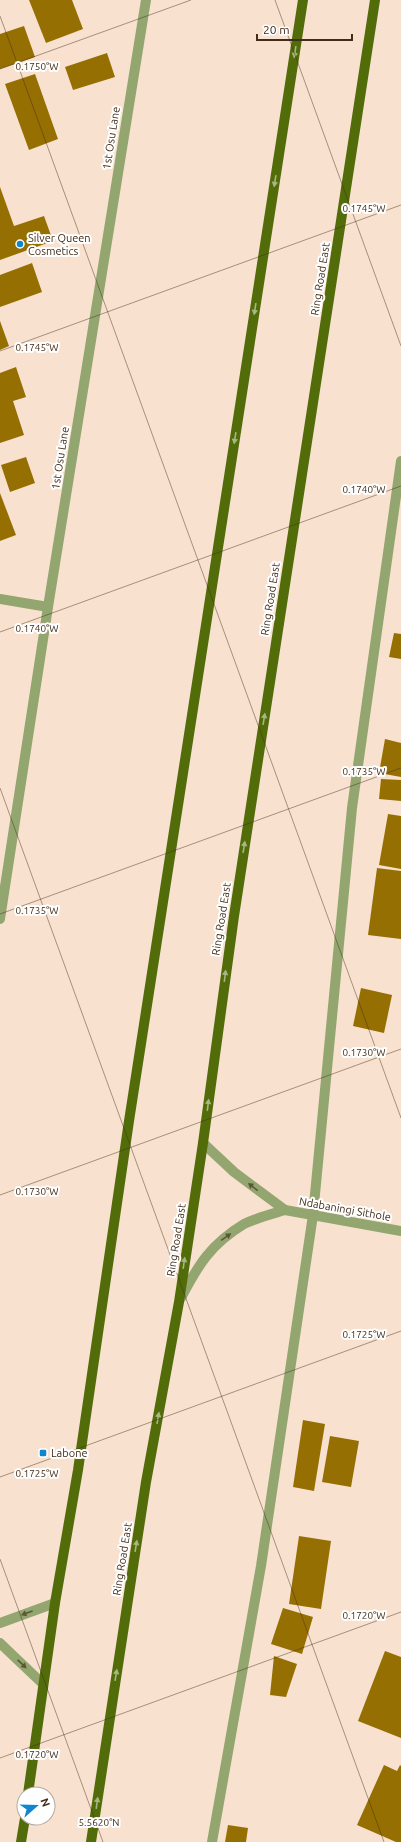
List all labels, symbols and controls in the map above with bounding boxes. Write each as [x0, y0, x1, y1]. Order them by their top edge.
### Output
scale bar [257, 16, 352, 42]
text: 20 m [263, 23, 290, 36]
one-way arrow [292, 46, 298, 58]
text: 0.1750°W [15, 61, 59, 72]
street label: 1st Osu Lane [100, 106, 122, 170]
one-way arrow [272, 175, 278, 187]
text: 0.1745°W [342, 203, 386, 214]
place label: Silver Queen Cosmetics [28, 232, 91, 257]
marker: Silver Queen Cosmetics [15, 239, 25, 249]
street label: Ring Road East [308, 241, 332, 316]
one-way arrow [252, 303, 258, 315]
text: 0.1745°W [15, 342, 59, 353]
street label: 1st Osu Lane [49, 426, 71, 490]
one-way arrow [232, 432, 238, 444]
text: 0.1740°W [342, 484, 386, 495]
street label: Ring Road East [258, 561, 282, 636]
text: 0.1740°W [15, 623, 59, 634]
one-way arrow [261, 713, 267, 725]
text: 0.1735°W [342, 766, 386, 777]
one-way arrow [241, 841, 247, 853]
street label: Ring Road East [209, 881, 233, 956]
text: 0.1735°W [15, 905, 59, 916]
one-way arrow [222, 970, 228, 982]
text: 0.1730°W [342, 1047, 386, 1058]
one-way arrow [205, 1099, 211, 1111]
one-way arrow [248, 1182, 259, 1191]
text: 0.1730°W [15, 1186, 59, 1197]
street label: Ndabaningi Sithole [298, 1195, 392, 1223]
street label: Ring Road East [164, 1202, 188, 1277]
one-way arrow [220, 1233, 231, 1241]
one-way arrow [182, 1257, 188, 1269]
text: 0.1725°W [342, 1329, 386, 1340]
one-way arrow [155, 1412, 161, 1424]
place label: Labone [51, 1447, 88, 1459]
marker: Labone [38, 1448, 48, 1458]
text: 0.1725°W [15, 1468, 59, 1479]
street label: Ring Road East [110, 1521, 134, 1596]
one-way arrow [133, 1540, 139, 1552]
one-way arrow [21, 1610, 33, 1616]
text: 0.1720°W [342, 1610, 386, 1621]
one-way arrow [17, 1659, 26, 1668]
one-way arrow [113, 1669, 119, 1681]
text: 0.1720°W [15, 1749, 59, 1760]
north arrow [16, 1786, 56, 1826]
text: N [38, 1797, 52, 1808]
one-way arrow [94, 1797, 100, 1809]
text: 5.5620°N [78, 1817, 120, 1828]

